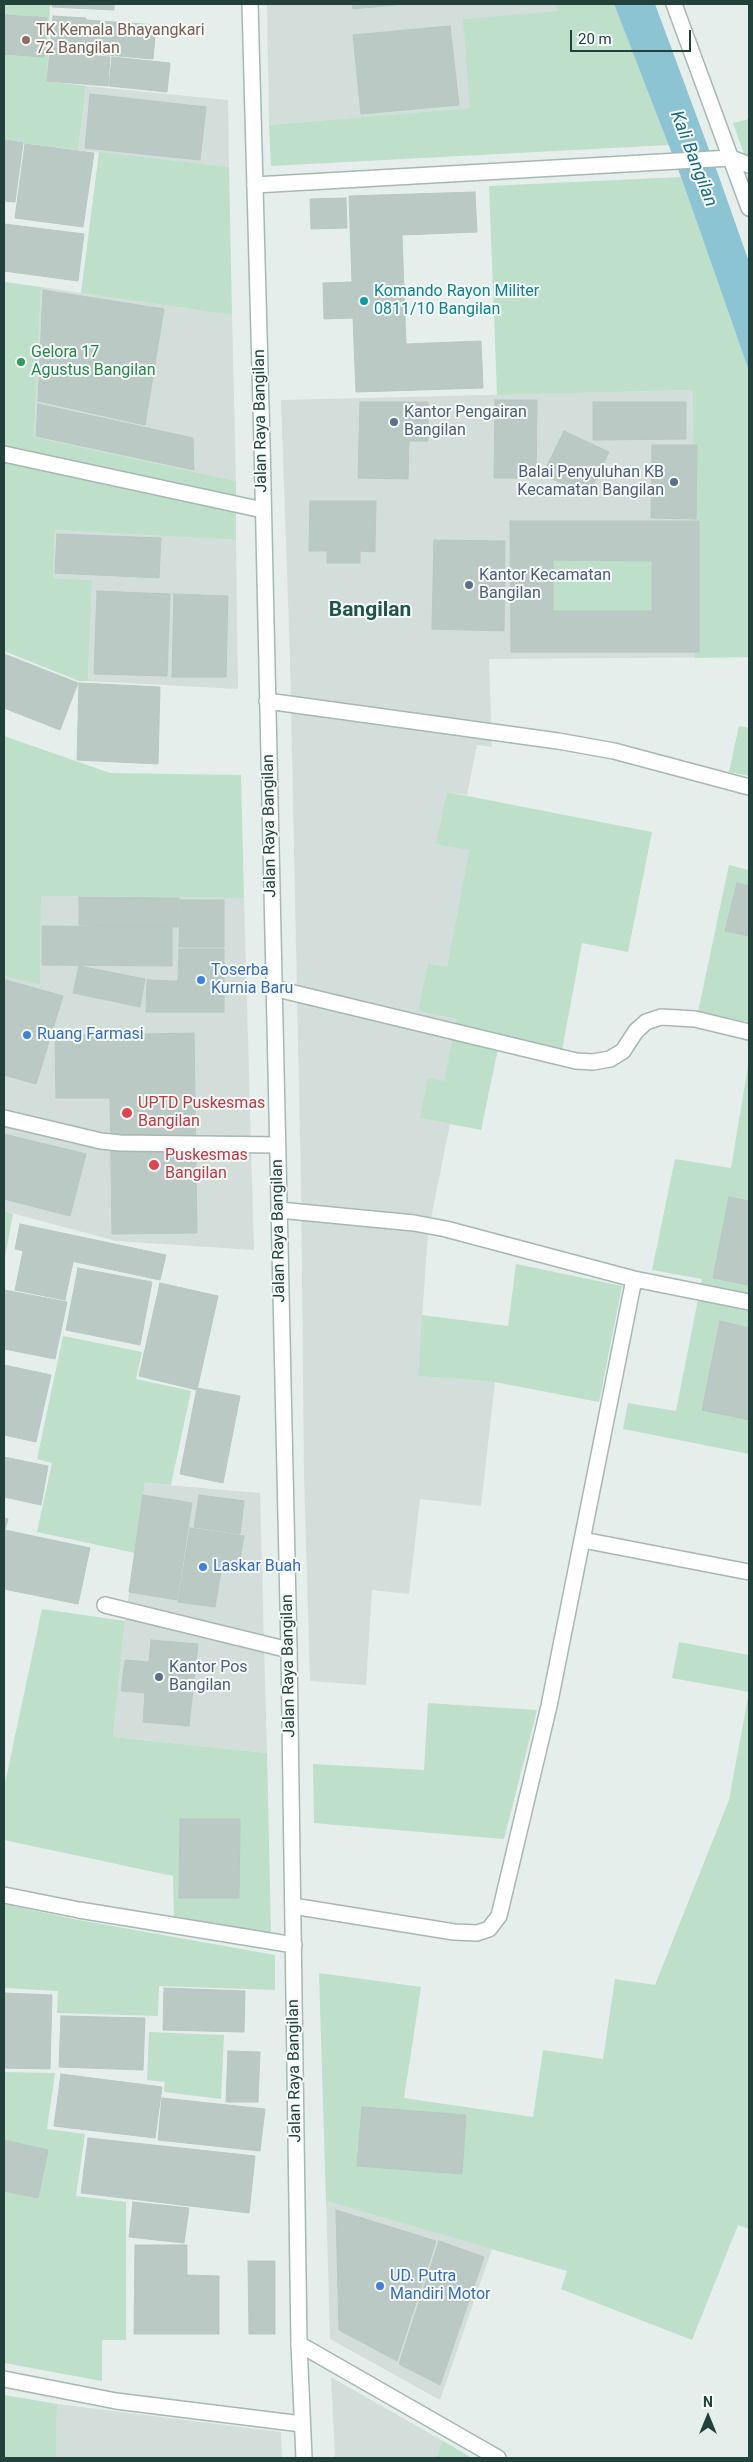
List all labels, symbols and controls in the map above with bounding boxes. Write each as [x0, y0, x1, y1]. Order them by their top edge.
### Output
scale bar [573, 20, 694, 52]
place label: TK Kemala Bhayangkari 72 Bangilan [36, 21, 205, 59]
text: 20 m [578, 30, 612, 48]
marker: TK Kemala Bhayangkari 72 Bangilan [20, 34, 32, 46]
water label: Kali Bangilan [665, 108, 721, 210]
place label: Komando Rayon Militer 0811/10 Bangilan [374, 282, 539, 320]
marker: Komando Rayon Militer 0811/10 Bangilan [358, 295, 370, 307]
place label: Gelora 17 Agustus Bangilan [31, 343, 156, 381]
street label: Jalan Raya Bangilan [250, 349, 272, 493]
marker: Gelora 17 Agustus Bangilan [15, 356, 27, 368]
place label: Kantor Pengairan Bangilan [404, 403, 527, 441]
marker: Kantor Pengairan Bangilan [388, 416, 400, 428]
place label: Balai Penyuluhan KB Kecamatan Bangilan [517, 463, 664, 501]
marker: Balai Penyuluhan KB Kecamatan Bangilan [668, 476, 680, 488]
place label: Kantor Kecamatan Bangilan [479, 566, 611, 604]
marker: Kantor Kecamatan Bangilan [463, 579, 475, 591]
district label: Bangilan [329, 598, 411, 624]
street label: Jalan Raya Bangilan [259, 754, 281, 898]
place label: Toserba Kurnia Baru [211, 961, 293, 999]
marker: Toserba Kurnia Baru [195, 974, 207, 986]
place label: Ruang Farmasi [37, 1025, 144, 1045]
marker: Ruang Farmasi [21, 1029, 33, 1041]
place label: UPTD Puskesmas Bangilan [138, 1094, 265, 1132]
marker: UPTD Puskesmas Bangilan [120, 1106, 134, 1120]
place label: Puskesmas Bangilan [165, 1146, 248, 1184]
marker: Puskesmas Bangilan [147, 1158, 161, 1172]
street label: Jalan Raya Bangilan [268, 1159, 290, 1303]
place label: Laskar Buah [213, 1557, 301, 1577]
marker: Laskar Buah [197, 1561, 209, 1573]
street label: Jalan Raya Bangilan [278, 1594, 300, 1738]
place label: Kantor Pos Bangilan [169, 1658, 248, 1696]
marker: Kantor Pos Bangilan [153, 1671, 165, 1683]
street label: Jalan Raya Bangilan [284, 1999, 306, 2143]
place label: UD. Putra Mandiri Motor [390, 2267, 490, 2305]
marker: UD. Putra Mandiri Motor [374, 2280, 386, 2292]
north arrow [683, 2392, 733, 2442]
text: N [703, 2394, 713, 2410]

